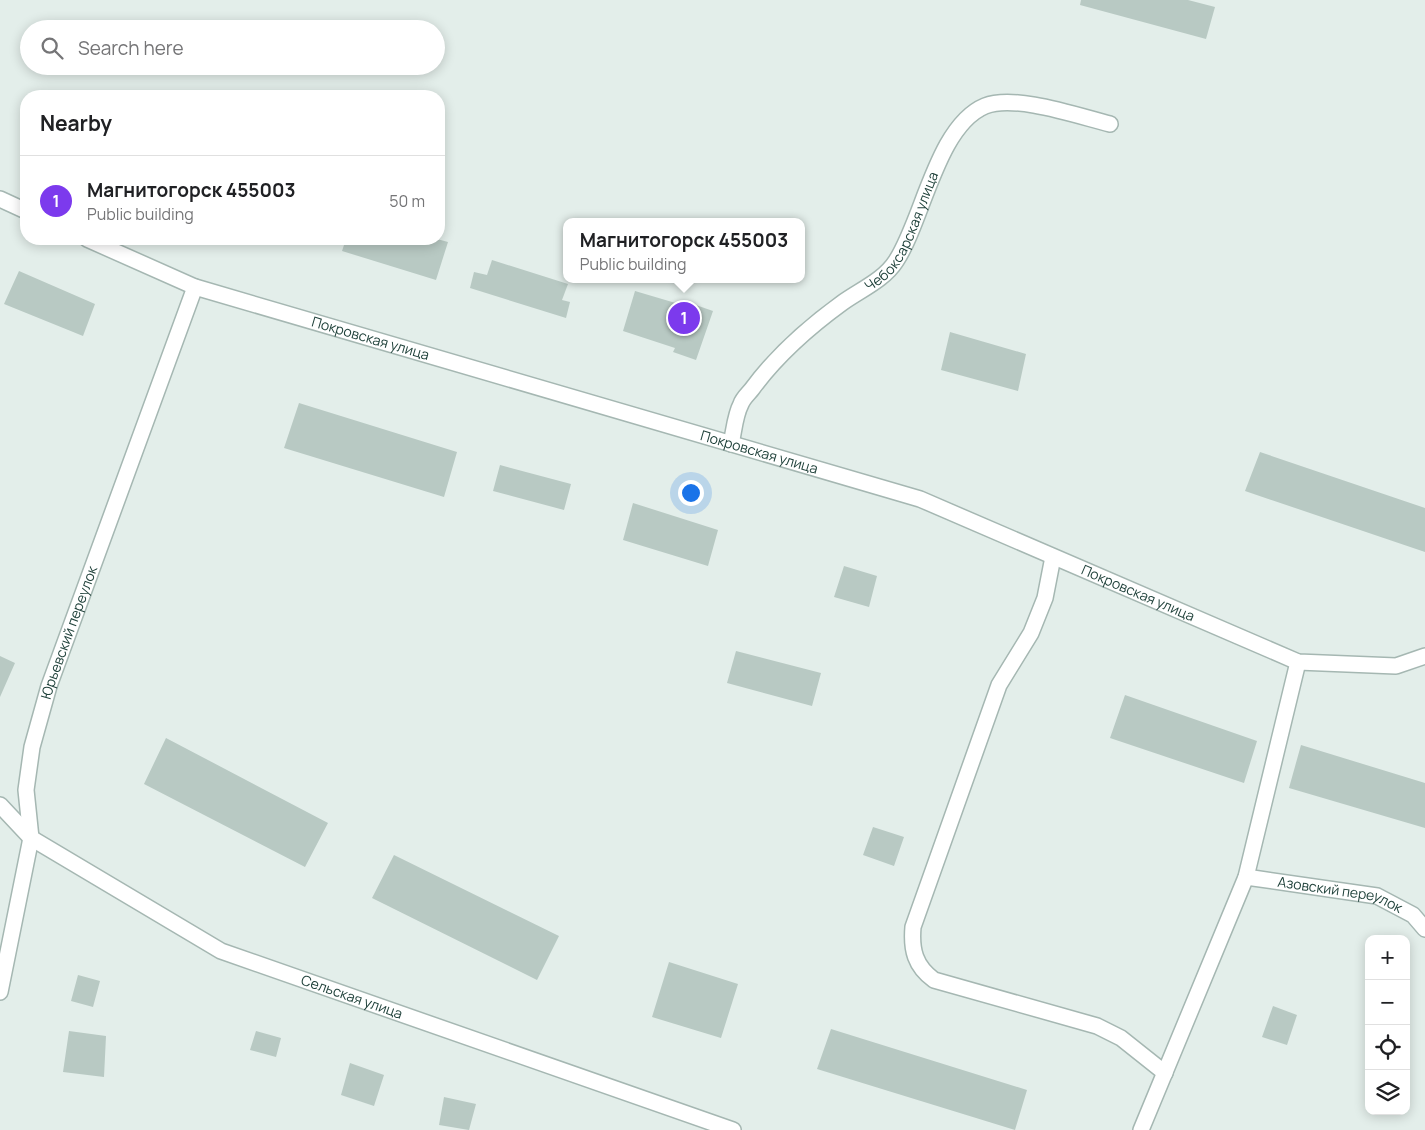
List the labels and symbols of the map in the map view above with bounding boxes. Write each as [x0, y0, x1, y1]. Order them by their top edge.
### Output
street label: Чебоксарская улица [861, 169, 942, 295]
pin: 1 [668, 299, 700, 337]
street label: Покровская улица [310, 312, 432, 364]
street label: Покровская улица [698, 425, 820, 478]
your location [678, 480, 704, 506]
street label: Покровская улица [1079, 560, 1198, 625]
street label: Юрьевский переулок [36, 562, 102, 701]
street label: Азовский переулок [1276, 872, 1407, 917]
street label: Сельская улица [299, 970, 405, 1023]

